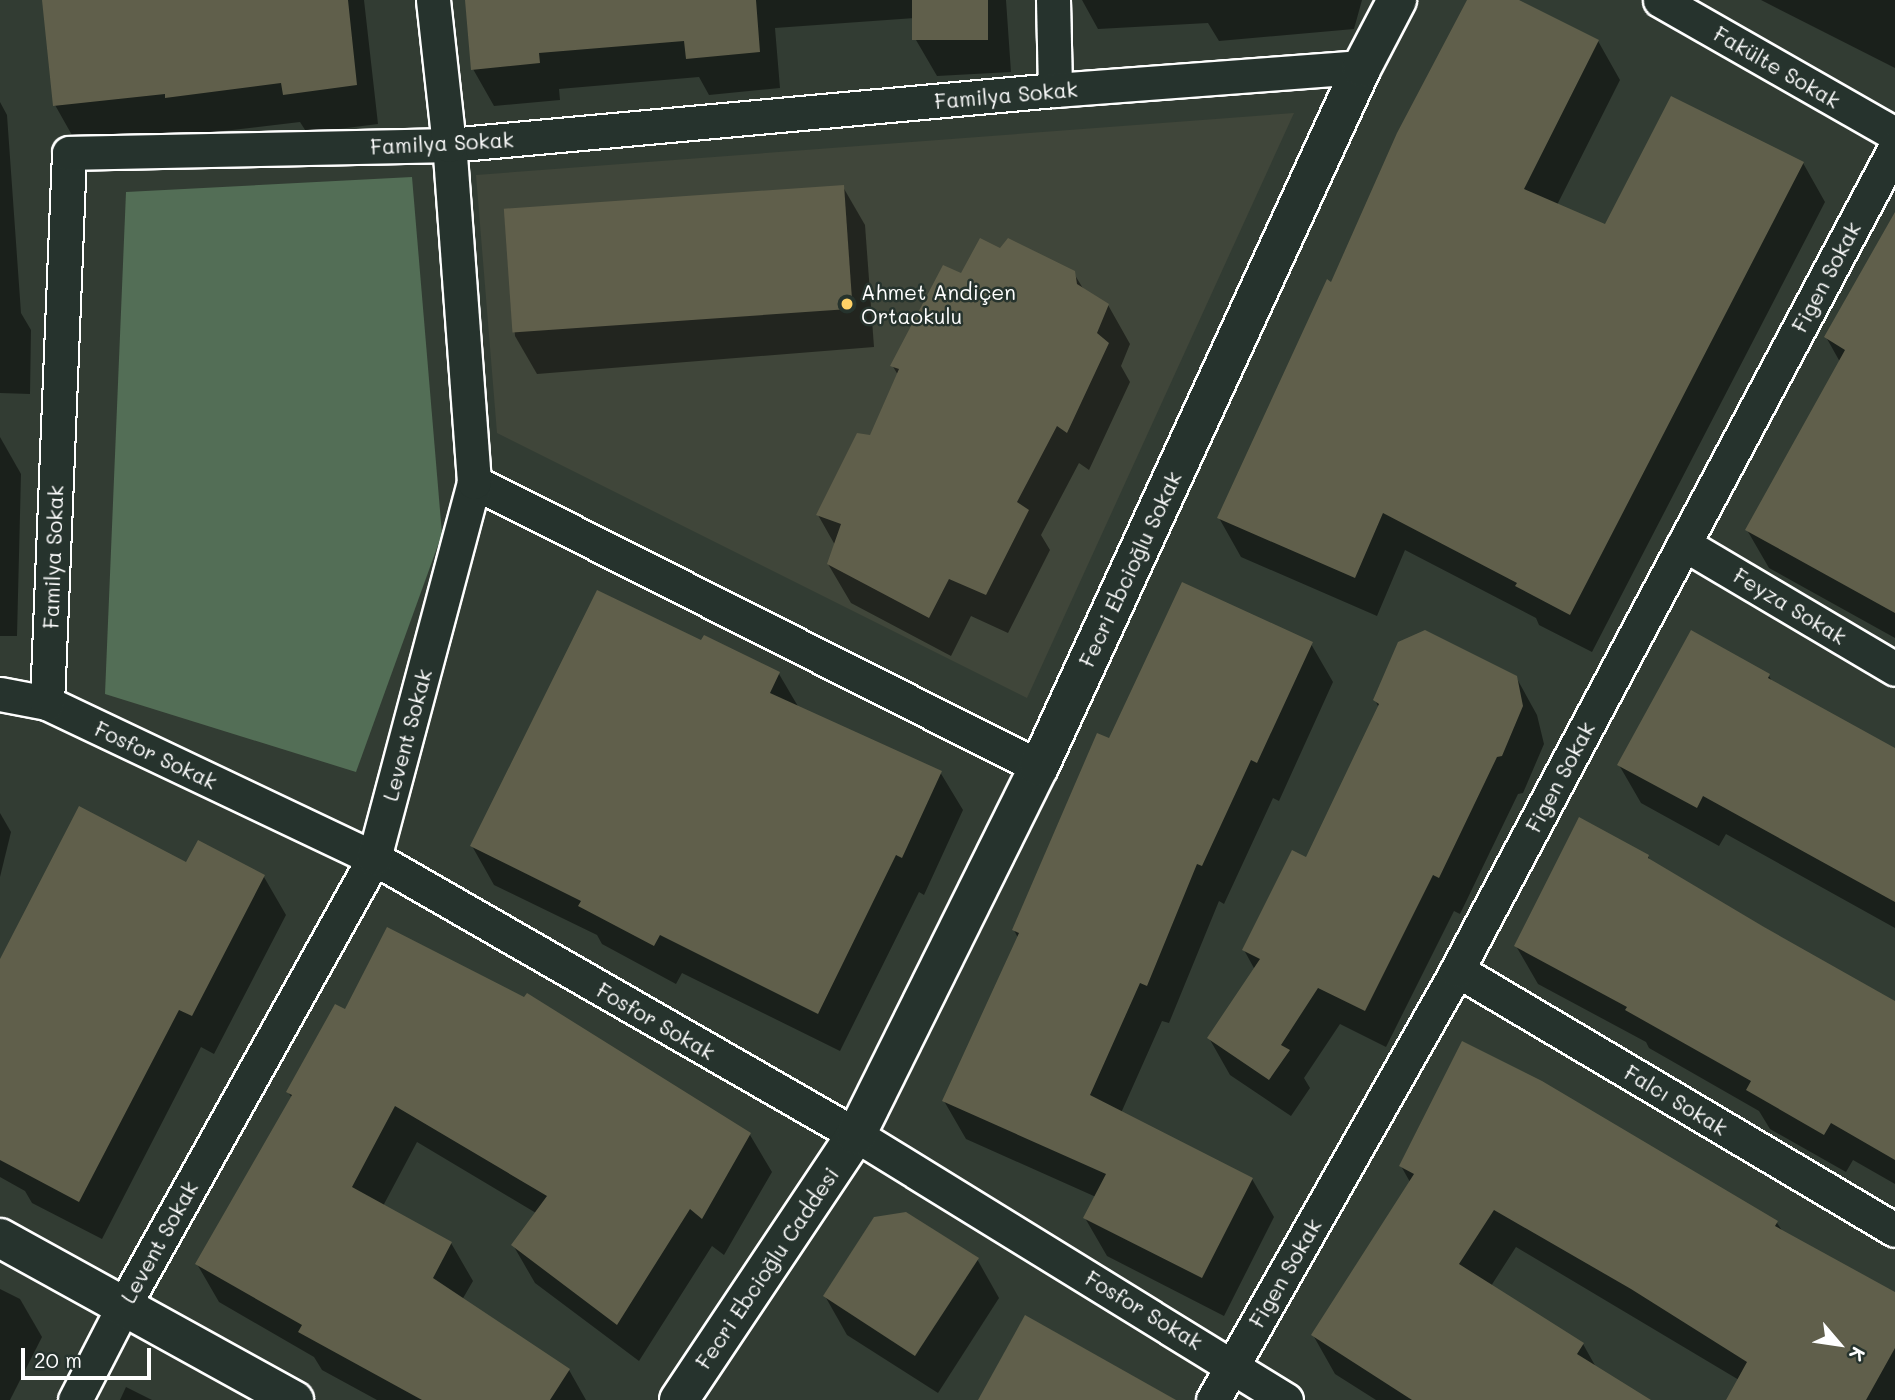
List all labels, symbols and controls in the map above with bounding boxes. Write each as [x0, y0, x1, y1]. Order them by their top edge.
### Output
street label: Fakülte Sokak [1709, 21, 1845, 113]
street label: Familya Sokak [933, 76, 1079, 114]
street label: Familya Sokak [370, 127, 514, 159]
street label: Figen Sokak [1786, 218, 1866, 336]
place label: Ahmet Andiçen Ortaokulu [861, 279, 1016, 329]
marker: Ahmet Andiçen Ortaokulu [839, 296, 855, 312]
street label: Fecri Ebcioğlu Sokak [1074, 467, 1186, 671]
street label: Familya Sokak [38, 485, 68, 629]
street label: Feyza Sokak [1729, 563, 1851, 649]
street label: Levent Sokak [377, 666, 437, 804]
street label: Fosfor Sokak [91, 716, 221, 794]
street label: Figen Sokak [1520, 718, 1600, 836]
street label: Fosfor Sokak [593, 977, 719, 1065]
street label: Falcı Sokak [1620, 1059, 1732, 1141]
street label: Fecri Ebcioğlu Caddesi [690, 1163, 844, 1373]
street label: Levent Sokak [115, 1177, 203, 1307]
street label: Figen Sokak [1244, 1214, 1326, 1332]
street label: Fosfor Sokak [1081, 1265, 1207, 1355]
north arrow [1804, 1309, 1874, 1379]
scale bar [24, 1334, 154, 1378]
text: K [1844, 1343, 1872, 1366]
text: 20 m [34, 1346, 82, 1373]

